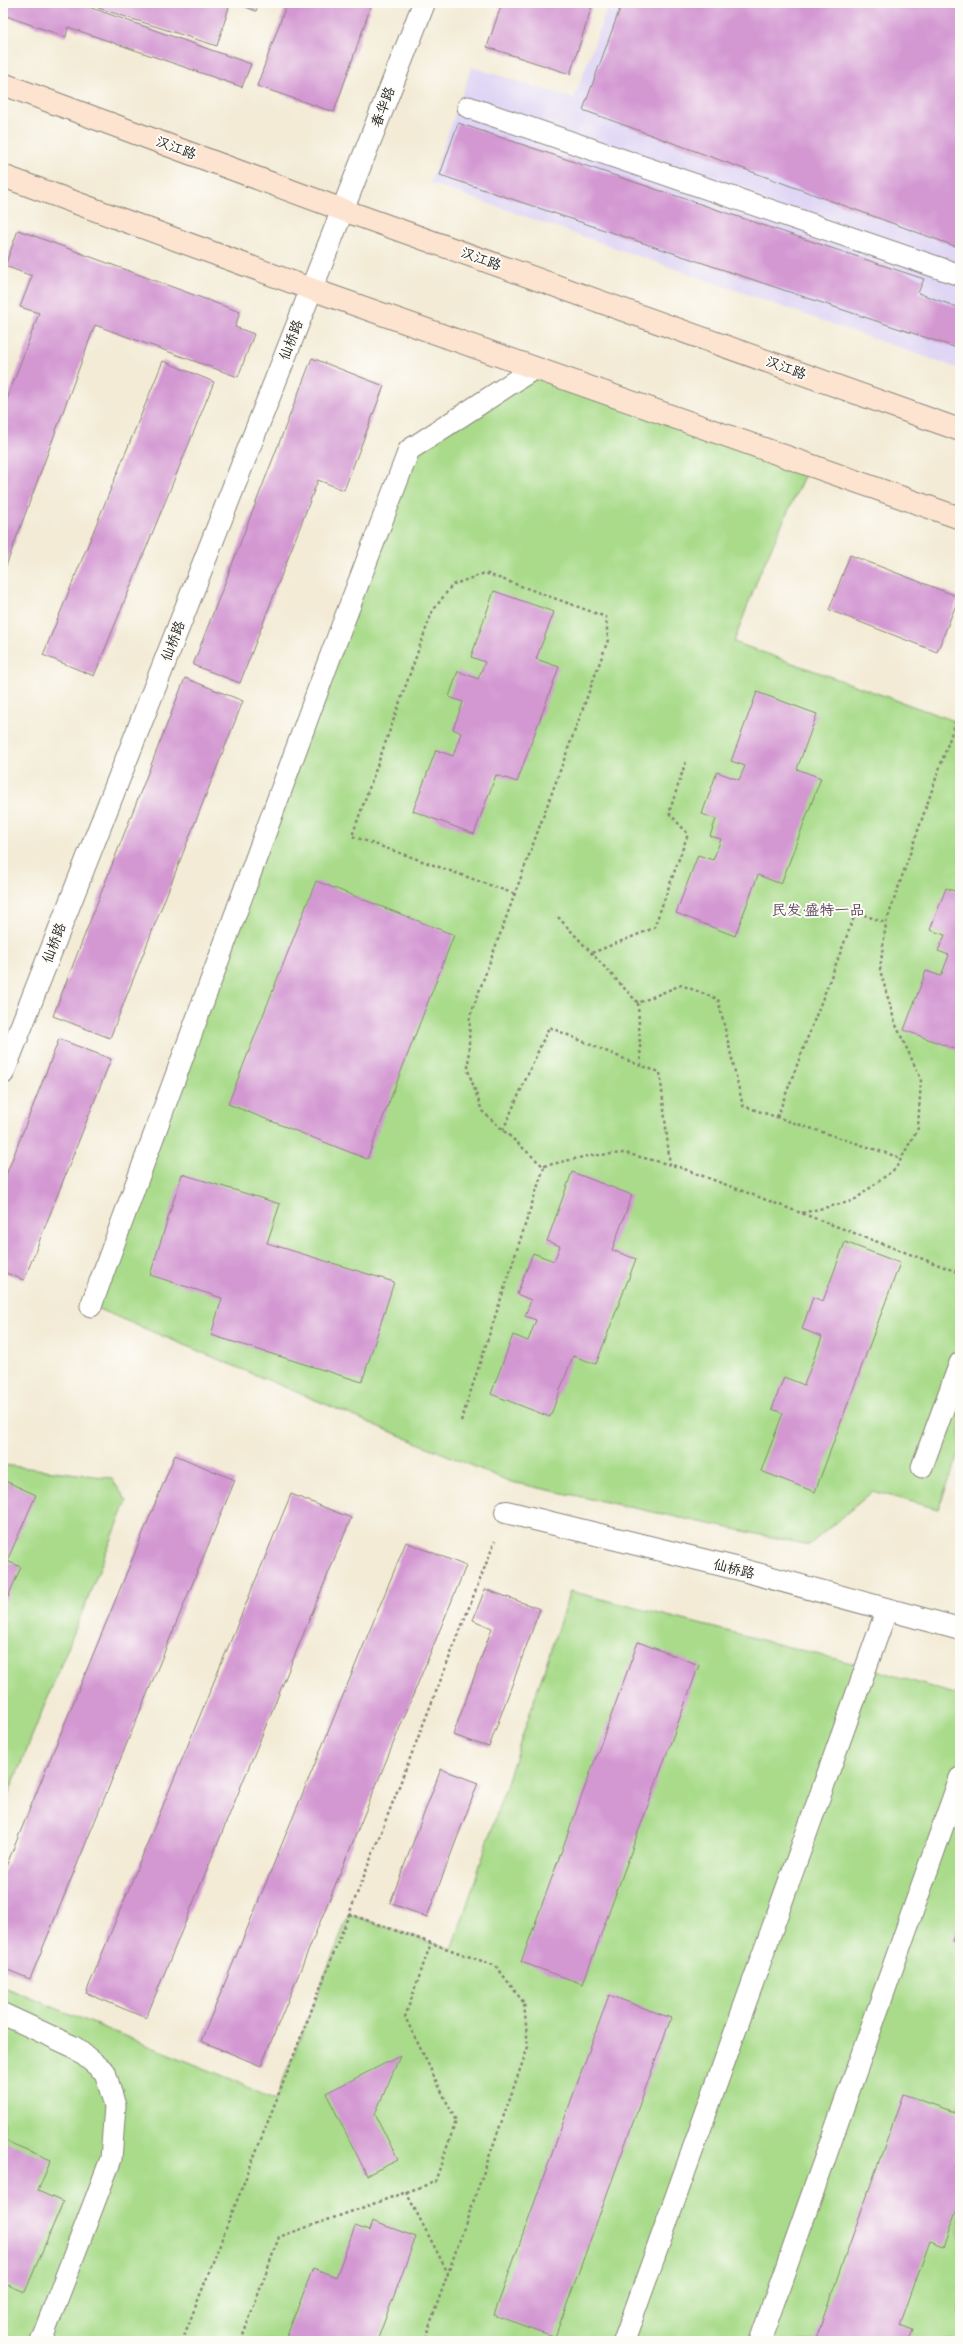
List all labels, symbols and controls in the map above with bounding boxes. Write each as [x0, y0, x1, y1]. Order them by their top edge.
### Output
street label: 春华路 [368, 84, 398, 130]
street label: 汉江路 [153, 133, 199, 163]
street label: 汉江路 [458, 244, 504, 274]
street label: 仙桥路 [276, 317, 306, 363]
street label: 汉江路 [763, 353, 809, 383]
street label: 仙桥路 [158, 618, 188, 664]
district label: 民发·盛特一品 [772, 901, 864, 920]
street label: 仙桥路 [39, 920, 69, 966]
street label: 仙桥路 [712, 1556, 756, 1582]

